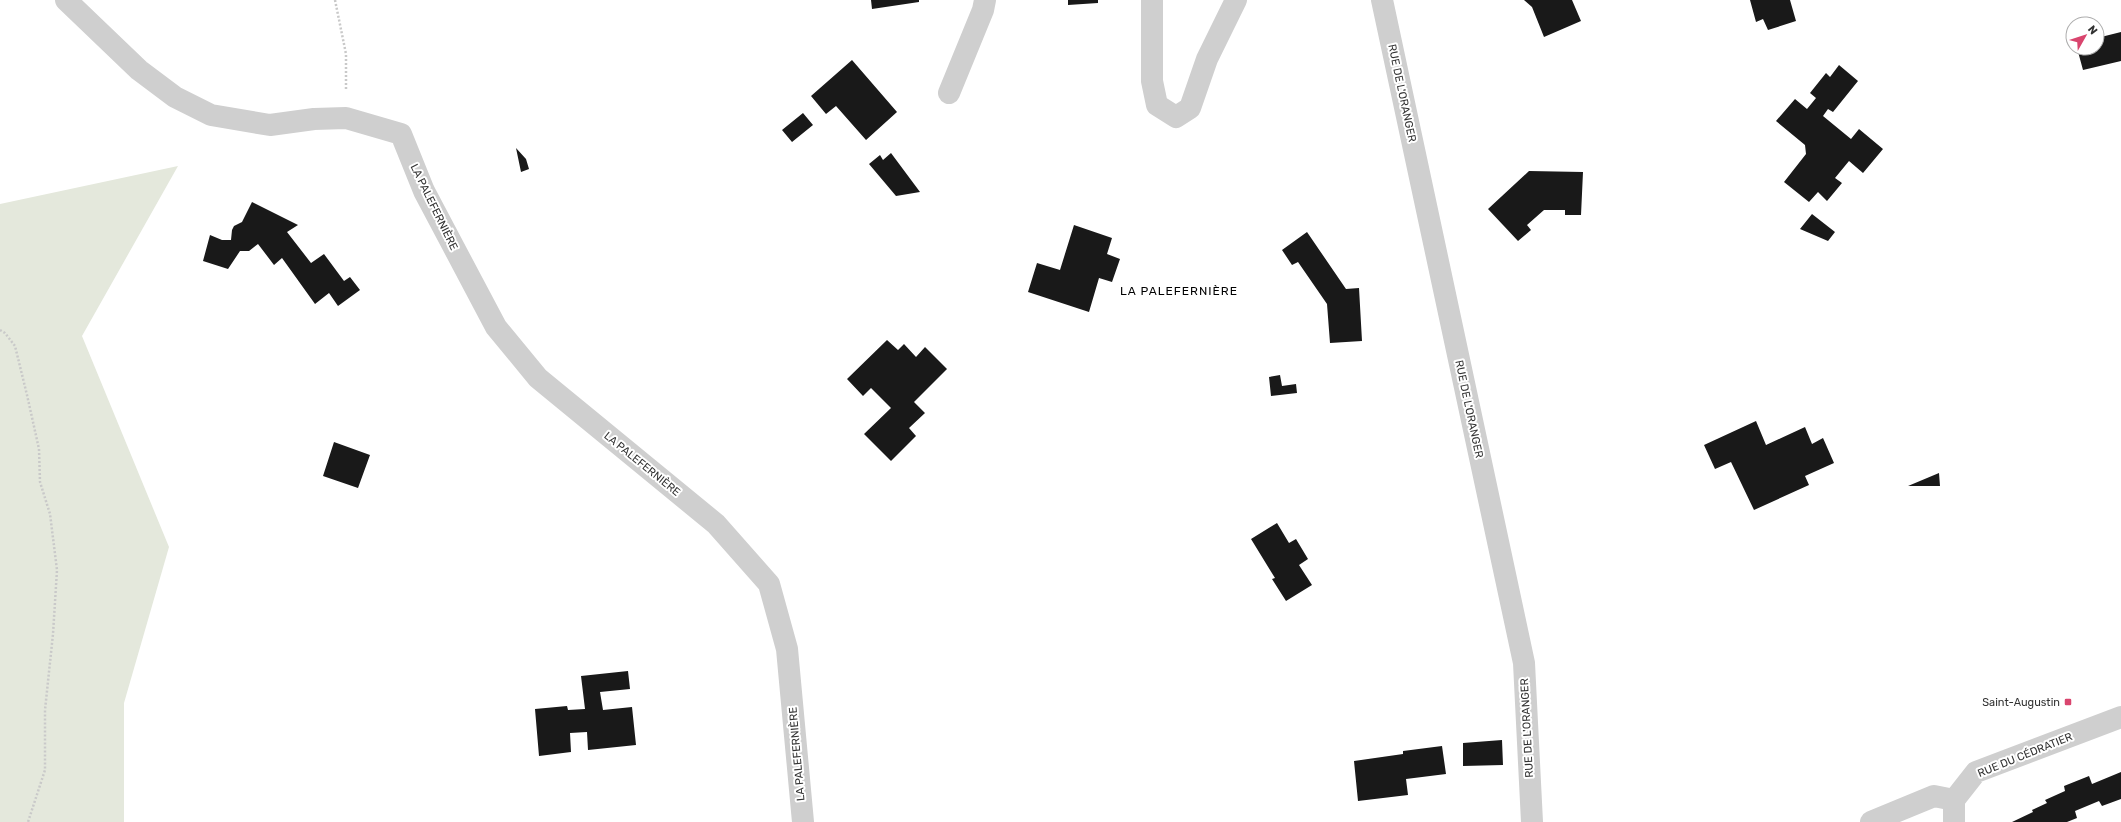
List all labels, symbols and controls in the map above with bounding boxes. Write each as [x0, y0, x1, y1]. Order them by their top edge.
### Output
north arrow [2065, 16, 2105, 56]
text: N [2085, 23, 2100, 37]
street label: RUE DE L'ORANGER [1385, 43, 1419, 143]
street label: LA PALEFERNIÈRE [407, 162, 461, 253]
district label: LA PALEFERNIÈRE [1120, 284, 1238, 298]
street label: RUE DE L'ORANGER [1452, 359, 1486, 459]
street label: LA PALEFERNIÈRE [601, 429, 683, 499]
street label: RUE DE L'ORANGER [1518, 678, 1536, 778]
place label: Saint-Augustin [1982, 696, 2060, 709]
marker: Saint-Augustin [2063, 697, 2073, 707]
street label: LA PALEFERNIÈRE [786, 706, 808, 802]
street label: RUE DU CÉDRATIER [1976, 730, 2074, 780]

